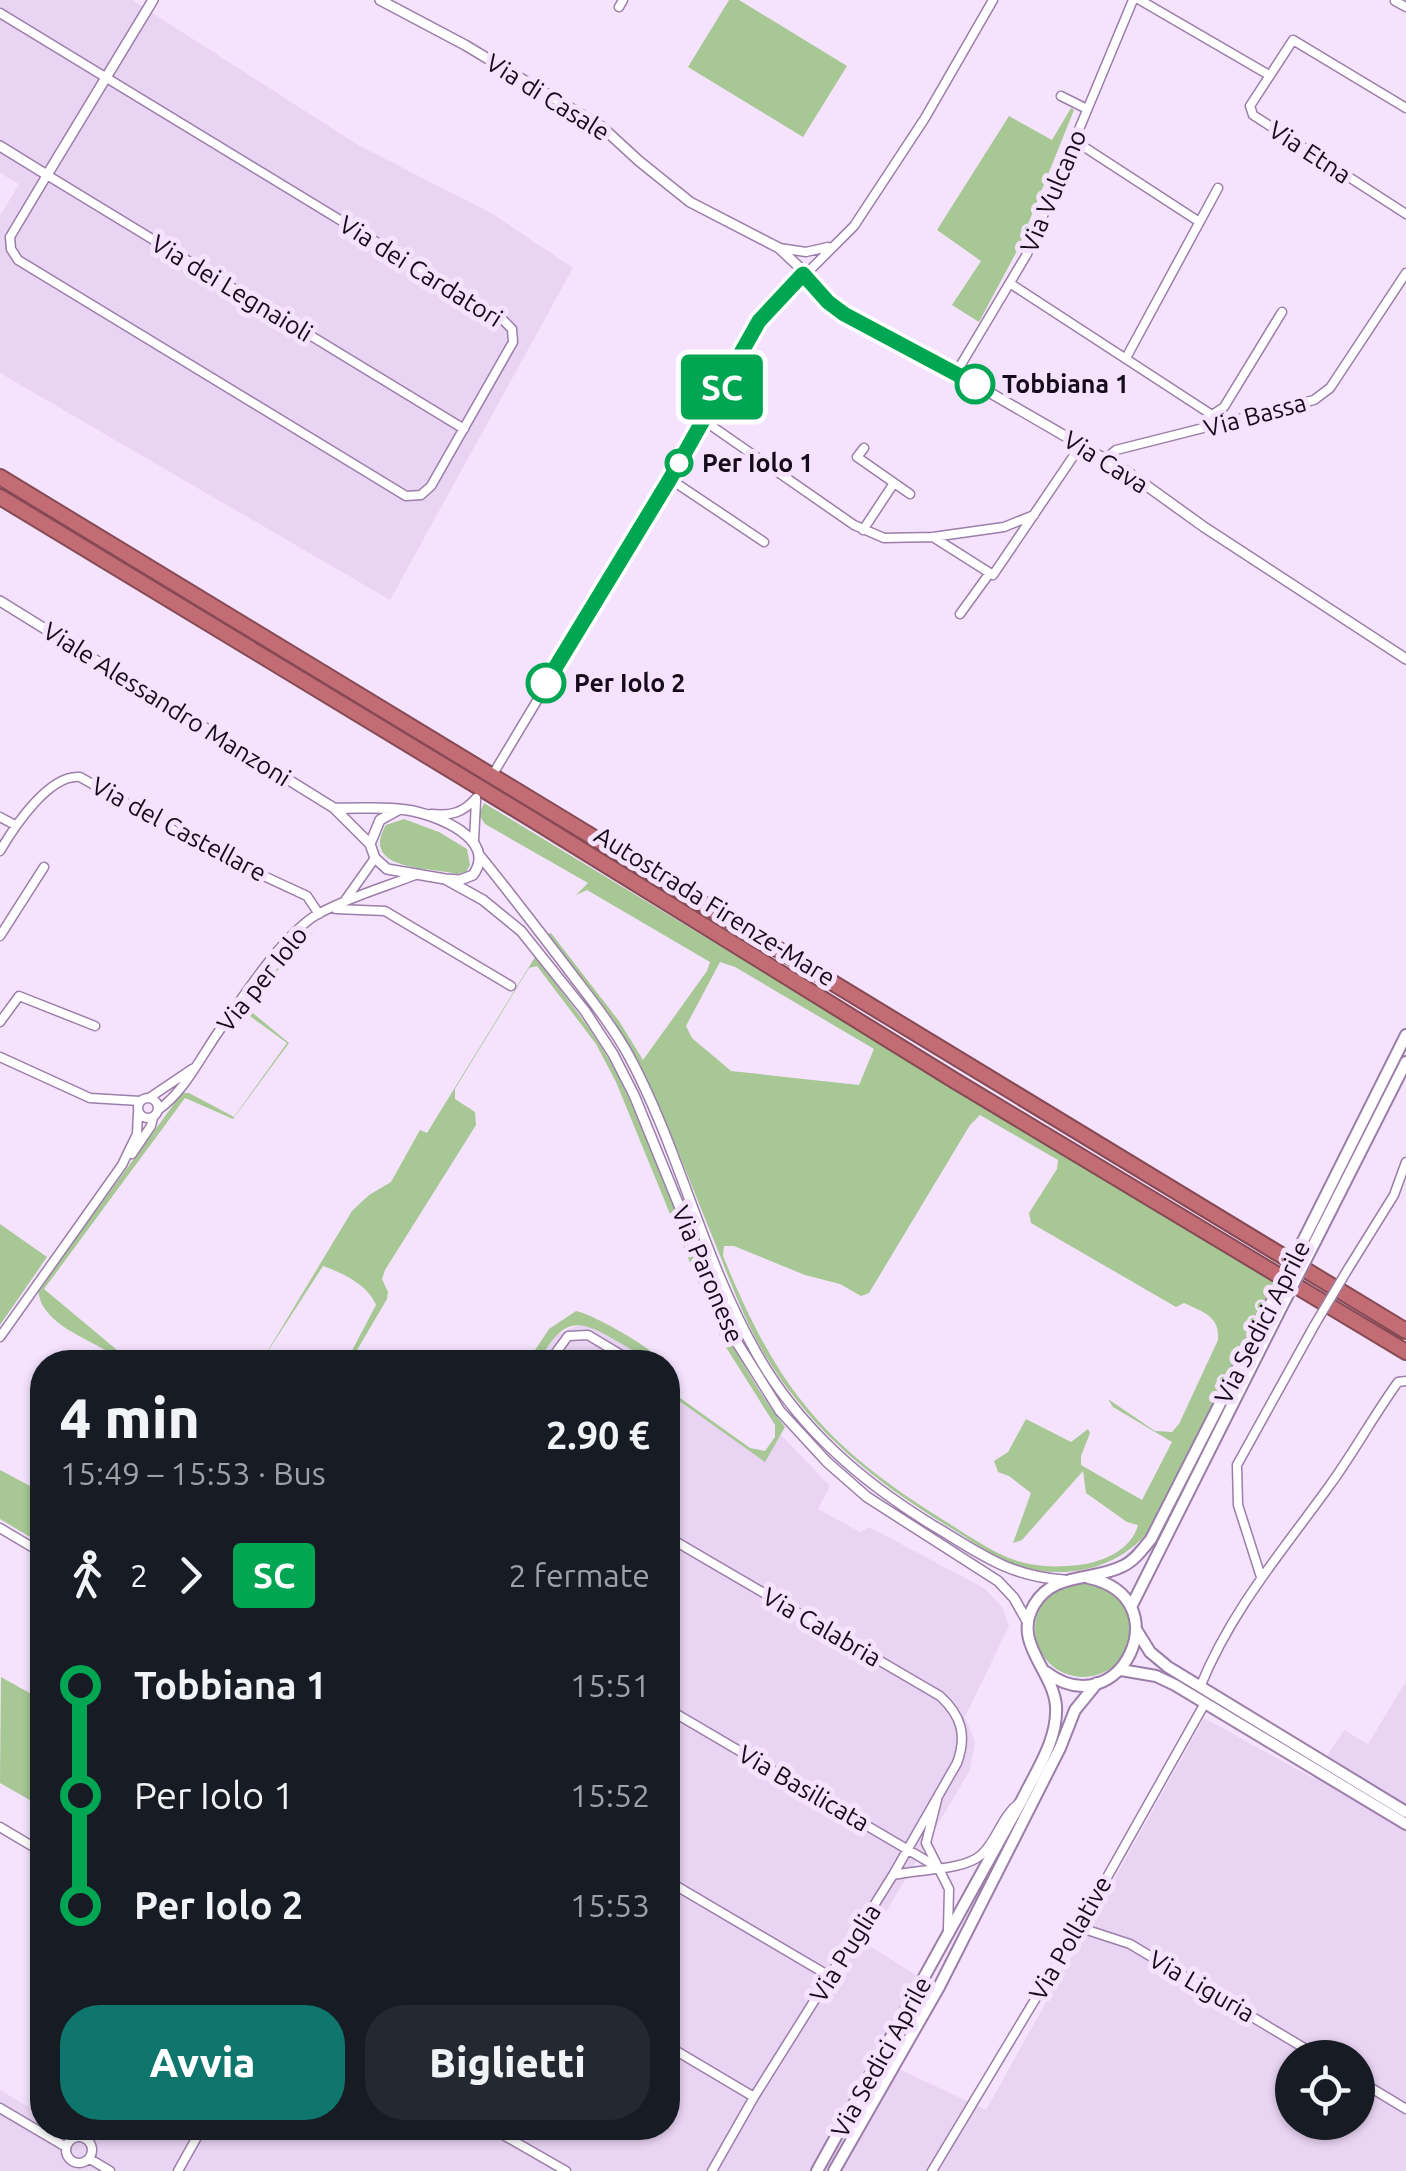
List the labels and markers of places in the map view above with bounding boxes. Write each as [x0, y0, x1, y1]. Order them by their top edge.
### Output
marker: Tobbiana 1 [956, 365, 994, 403]
place label: Tobbiana 1 [1002, 370, 1129, 398]
place label: Per Iolo 1 [702, 449, 813, 477]
marker: Per Iolo 1 [666, 450, 692, 476]
marker: Per Iolo 2 [527, 664, 565, 702]
place label: Per Iolo 2 [574, 669, 685, 697]

